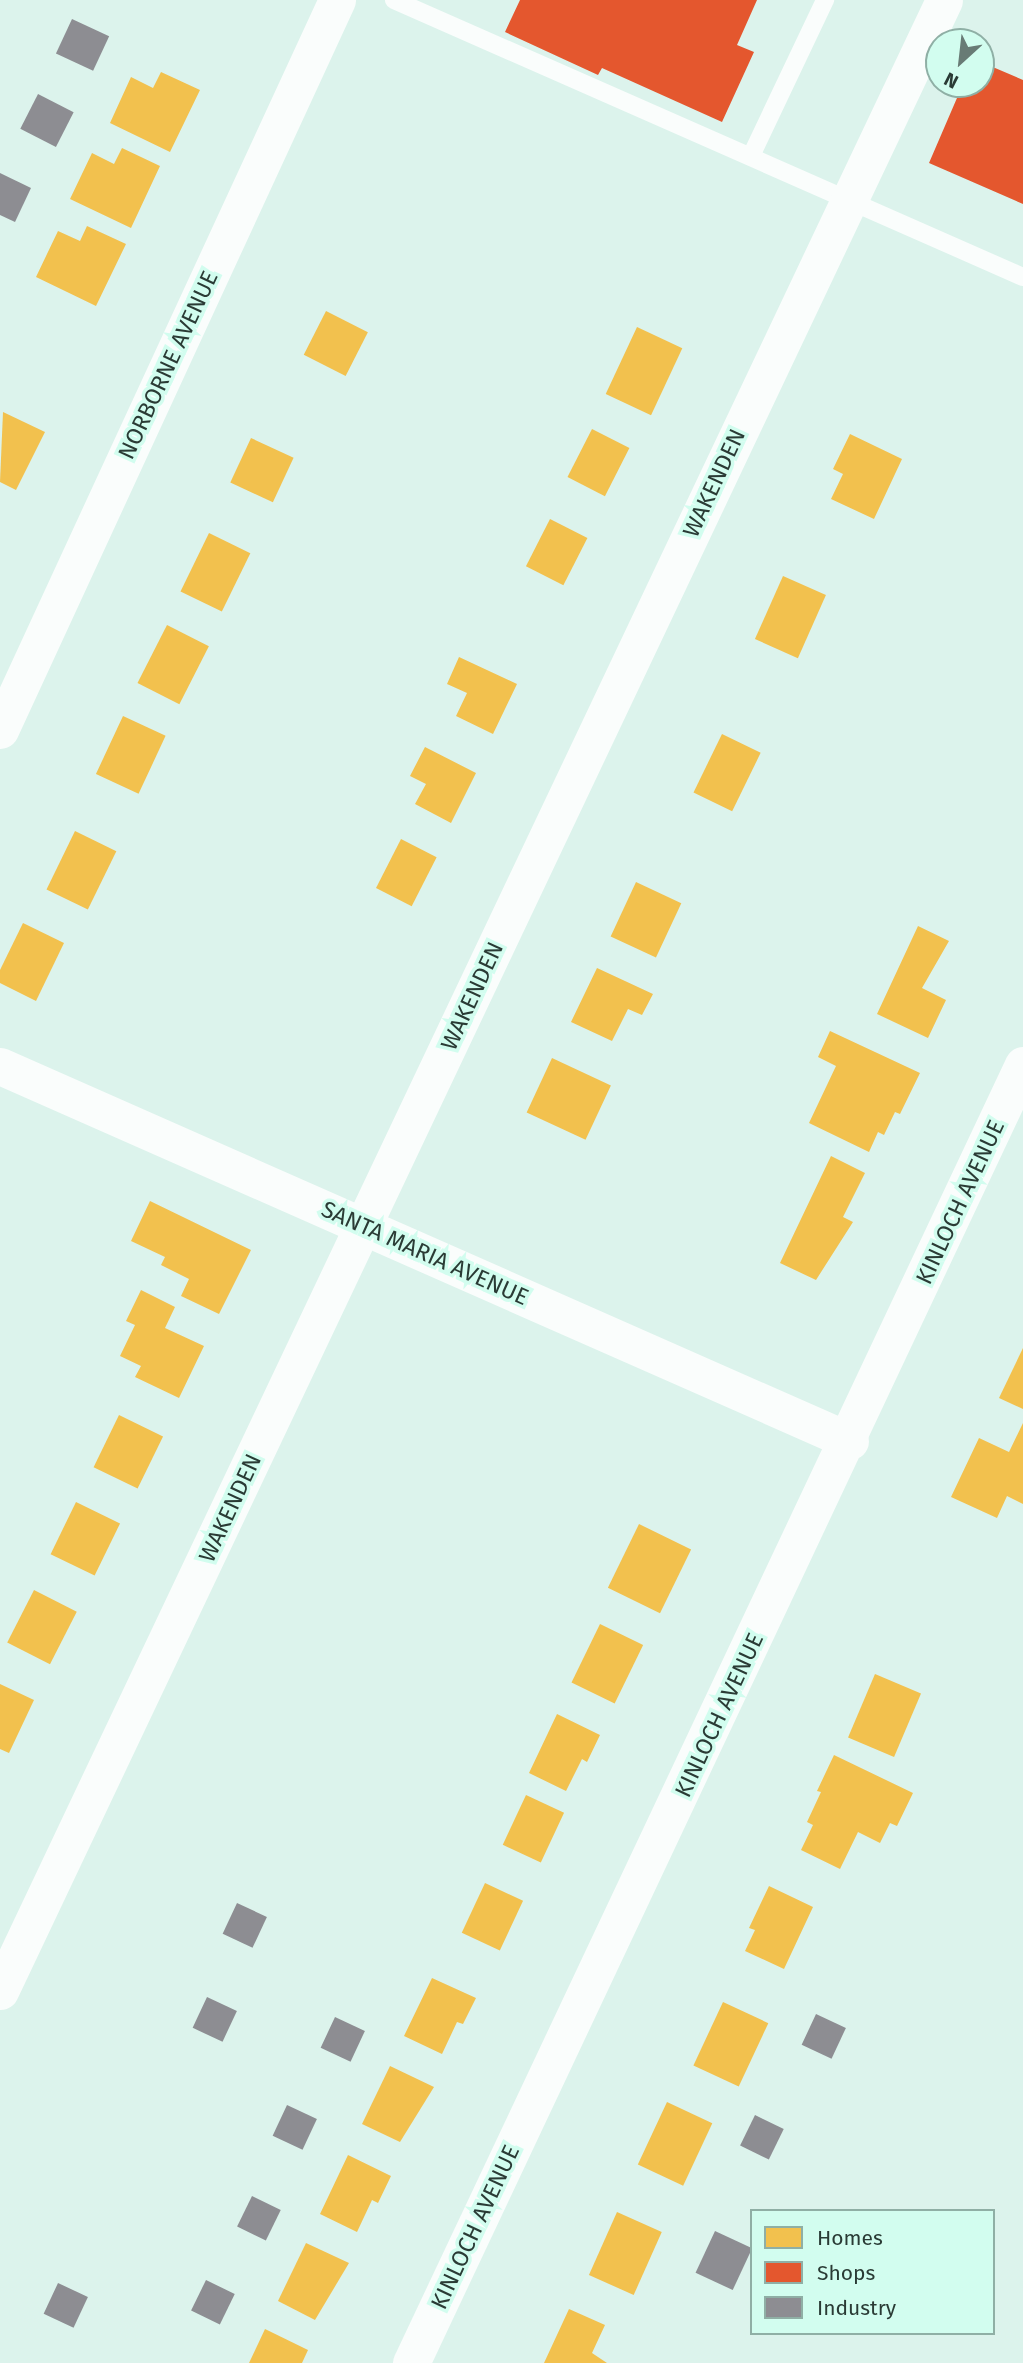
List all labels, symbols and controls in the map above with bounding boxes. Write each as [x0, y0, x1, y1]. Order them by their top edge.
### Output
north arrow [925, 28, 995, 98]
text: N [940, 67, 962, 93]
street label: NORBORNE AVENUE [112, 266, 224, 464]
street label: WAKENDEN [677, 424, 751, 542]
street label: WAKENDEN [435, 937, 509, 1055]
street label: KINLOCH AVENUE [910, 1115, 1010, 1289]
street label: SANTA MARIA AVENUE [317, 1195, 533, 1311]
street label: WAKENDEN [193, 1449, 267, 1567]
street label: KINLOCH AVENUE [669, 1628, 769, 1802]
street label: KINLOCH AVENUE [425, 2140, 525, 2314]
legend [750, 2209, 995, 2335]
text: Homes [817, 2225, 883, 2251]
text: Shops [817, 2260, 875, 2286]
text: Industry [817, 2295, 896, 2321]

